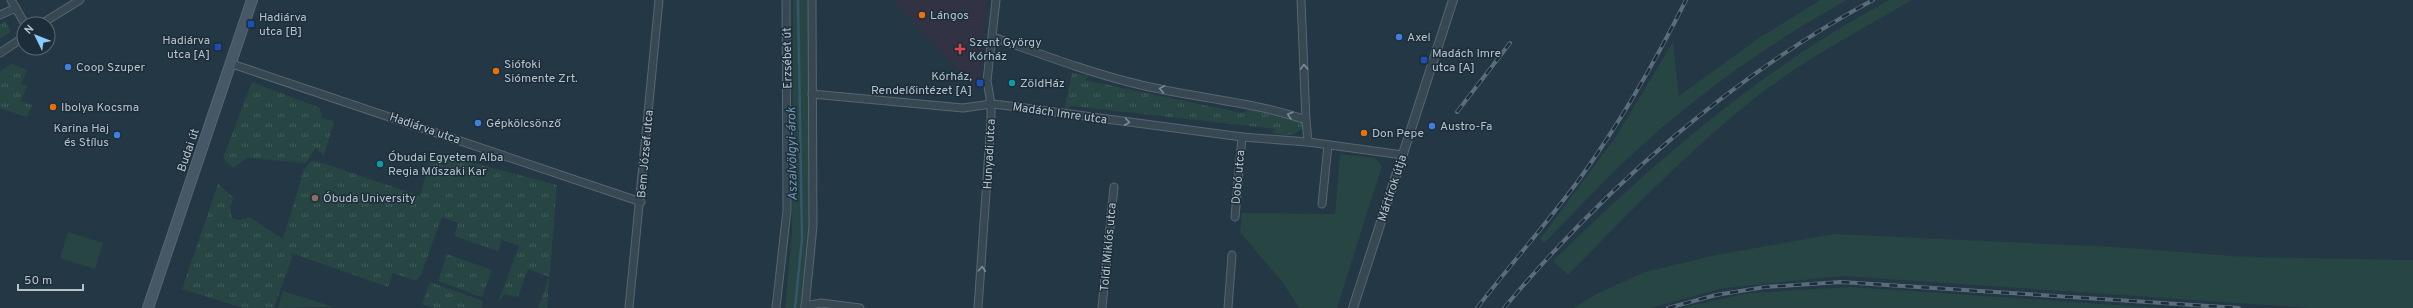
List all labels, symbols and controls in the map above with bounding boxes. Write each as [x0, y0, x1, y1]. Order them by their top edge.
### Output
place label: Lángos [930, 8, 969, 24]
place label: Hadiárva utca [B] [259, 10, 307, 40]
marker: Lángos [917, 10, 927, 20]
north arrow [16, 16, 56, 56]
marker: Hadiárva utca [B] [246, 19, 256, 29]
text: N [22, 22, 37, 38]
street label: Erzsébet út [779, 27, 797, 89]
place label: Axel [1407, 30, 1431, 46]
marker: Axel [1394, 32, 1404, 42]
place label: Hadiárva utca [A] [162, 33, 210, 63]
place label: Szent György Kórház [969, 35, 1042, 65]
marker: Hadiárva utca [A] [213, 42, 223, 52]
marker: Szent György Kórház [954, 43, 966, 55]
place label: Madách Imre utca [A] [1432, 46, 1501, 76]
marker: Madách Imre utca [A] [1419, 55, 1429, 65]
place label: Siófoki Siómente Zrt. [504, 57, 578, 87]
place label: Coop Szuper [76, 60, 146, 76]
marker: Coop Szuper [63, 62, 73, 72]
one-way arrow [1299, 64, 1308, 70]
marker: Siófoki Siómente Zrt. [491, 66, 501, 76]
place label: Kórház, Rendelőintézet [A] [871, 69, 972, 99]
place label: ZöldHáz [1020, 76, 1065, 92]
marker: Kórház, Rendelőintézet [A] [975, 78, 985, 88]
marker: ZöldHáz [1007, 78, 1017, 88]
one-way arrow [1159, 85, 1165, 94]
street label: Madách Imre utca [1012, 99, 1108, 129]
place label: Ibolya Kocsma [61, 100, 139, 116]
marker: Ibolya Kocsma [48, 102, 58, 112]
water label: Aszalvölgyi-árok [784, 106, 802, 201]
street label: Hadiárva utca [387, 109, 462, 149]
street label: Bem József utca [634, 109, 658, 199]
one-way arrow [1286, 111, 1293, 120]
place label: Gépkölcsönző [486, 116, 562, 132]
one-way arrow [1124, 117, 1130, 126]
marker: Gépkölcsönző [473, 118, 483, 128]
street label: Hunyadi utca [980, 118, 1000, 190]
place label: Austro-Fa [1440, 119, 1492, 135]
place label: Karina Haj és Stílus [53, 121, 109, 151]
marker: Austro-Fa [1427, 121, 1437, 131]
place label: Don Pepe [1372, 126, 1424, 142]
street label: Budai út [174, 127, 204, 174]
marker: Don Pepe [1359, 128, 1369, 138]
marker: Karina Haj és Stílus [112, 130, 122, 140]
street label: Dobó utca [1229, 149, 1249, 205]
place label: Óbudai Egyetem Alba Regia Műszaki Kar [388, 150, 503, 180]
street label: Mártírok útja [1375, 153, 1411, 224]
marker: Óbudai Egyetem Alba Regia Műszaki Kar [375, 159, 385, 169]
place label: Óbuda University [323, 191, 416, 207]
marker: Óbuda University [310, 193, 320, 203]
street label: Toldi Miklós utca [1097, 202, 1121, 292]
scale bar [18, 266, 83, 292]
one-way arrow [977, 266, 986, 272]
text: 50 m [24, 273, 52, 289]

